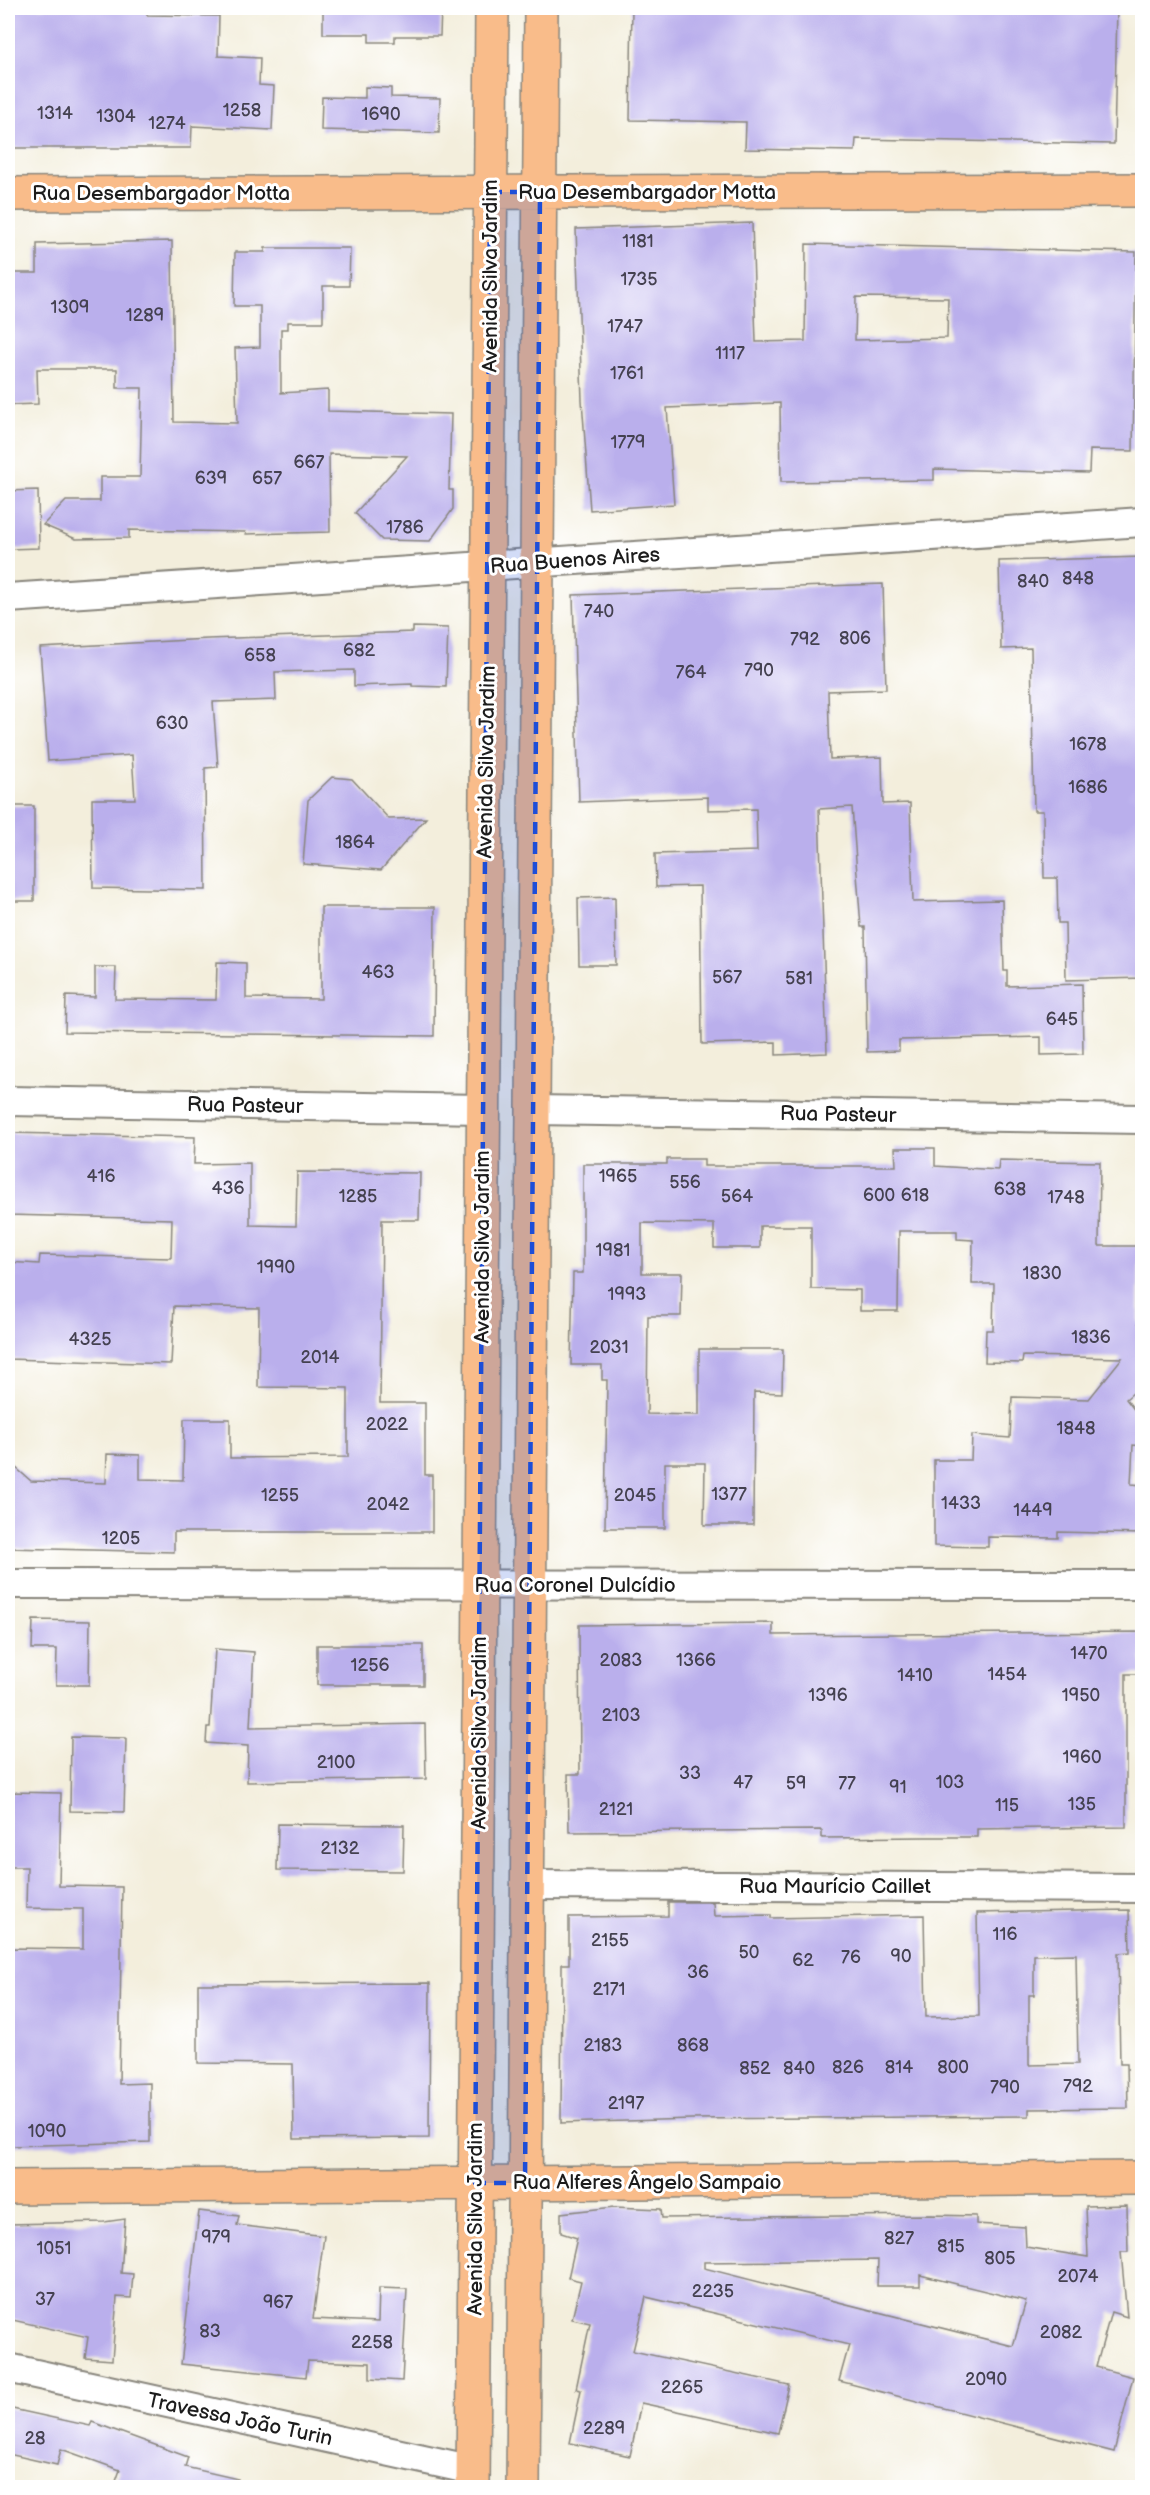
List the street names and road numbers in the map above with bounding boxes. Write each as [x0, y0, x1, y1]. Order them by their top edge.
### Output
street label: Avenida Silva Jardim [478, 179, 503, 373]
street label: Rua Desembargador Motta [518, 180, 776, 205]
street label: Rua Desembargador Motta [32, 181, 290, 206]
street label: Rua Buenos Aires [489, 542, 661, 579]
street label: Avenida Silva Jardim [472, 665, 501, 859]
street label: Rua Pasteur [187, 1092, 304, 1119]
street label: Rua Pasteur [780, 1101, 897, 1128]
street label: Avenida Silva Jardim [470, 1150, 495, 1344]
street label: Rua Coronel Dulcídio [474, 1573, 676, 1598]
street label: Avenida Silva Jardim [467, 1636, 492, 1830]
street label: Rua Maurício Caillet [739, 1874, 932, 1899]
street label: Avenida Silva Jardim [463, 2122, 488, 2316]
street label: Rua Alferes Ângelo Sampaio [512, 2170, 782, 2195]
street label: Travessa João Turin [145, 2388, 335, 2451]

